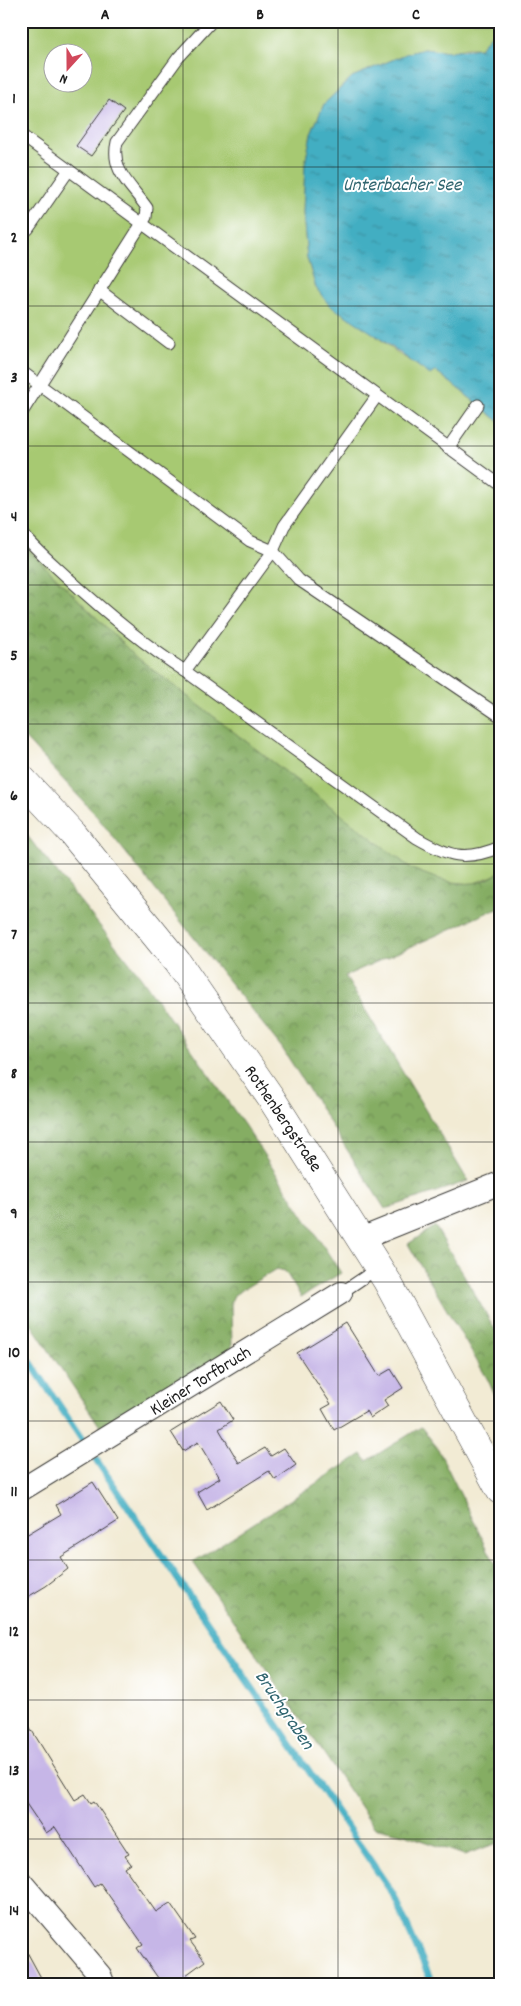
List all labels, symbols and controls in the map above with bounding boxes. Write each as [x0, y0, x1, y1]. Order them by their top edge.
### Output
text: A [101, 4, 110, 27]
text: B [256, 4, 264, 27]
text: C [412, 4, 420, 27]
north arrow [42, 42, 92, 92]
text: N [57, 68, 71, 89]
text: 1 [12, 88, 16, 111]
water label: Unterbacher See [343, 173, 463, 200]
text: 2 [11, 227, 18, 250]
text: 3 [10, 367, 18, 390]
text: 4 [11, 506, 17, 529]
text: 5 [10, 645, 18, 668]
text: 6 [10, 785, 18, 808]
text: 7 [11, 924, 17, 947]
street label: Rothenbergstraße [237, 1061, 327, 1178]
text: 8 [11, 1063, 18, 1086]
text: 9 [10, 1203, 18, 1226]
street label: Kleiner Torfbruch [146, 1341, 257, 1423]
text: 10 [8, 1342, 20, 1365]
text: 11 [10, 1481, 18, 1504]
text: 12 [9, 1621, 19, 1644]
water label: Bruchgraben [247, 1666, 320, 1757]
text: 13 [9, 1760, 19, 1783]
text: 14 [9, 1900, 19, 1923]

